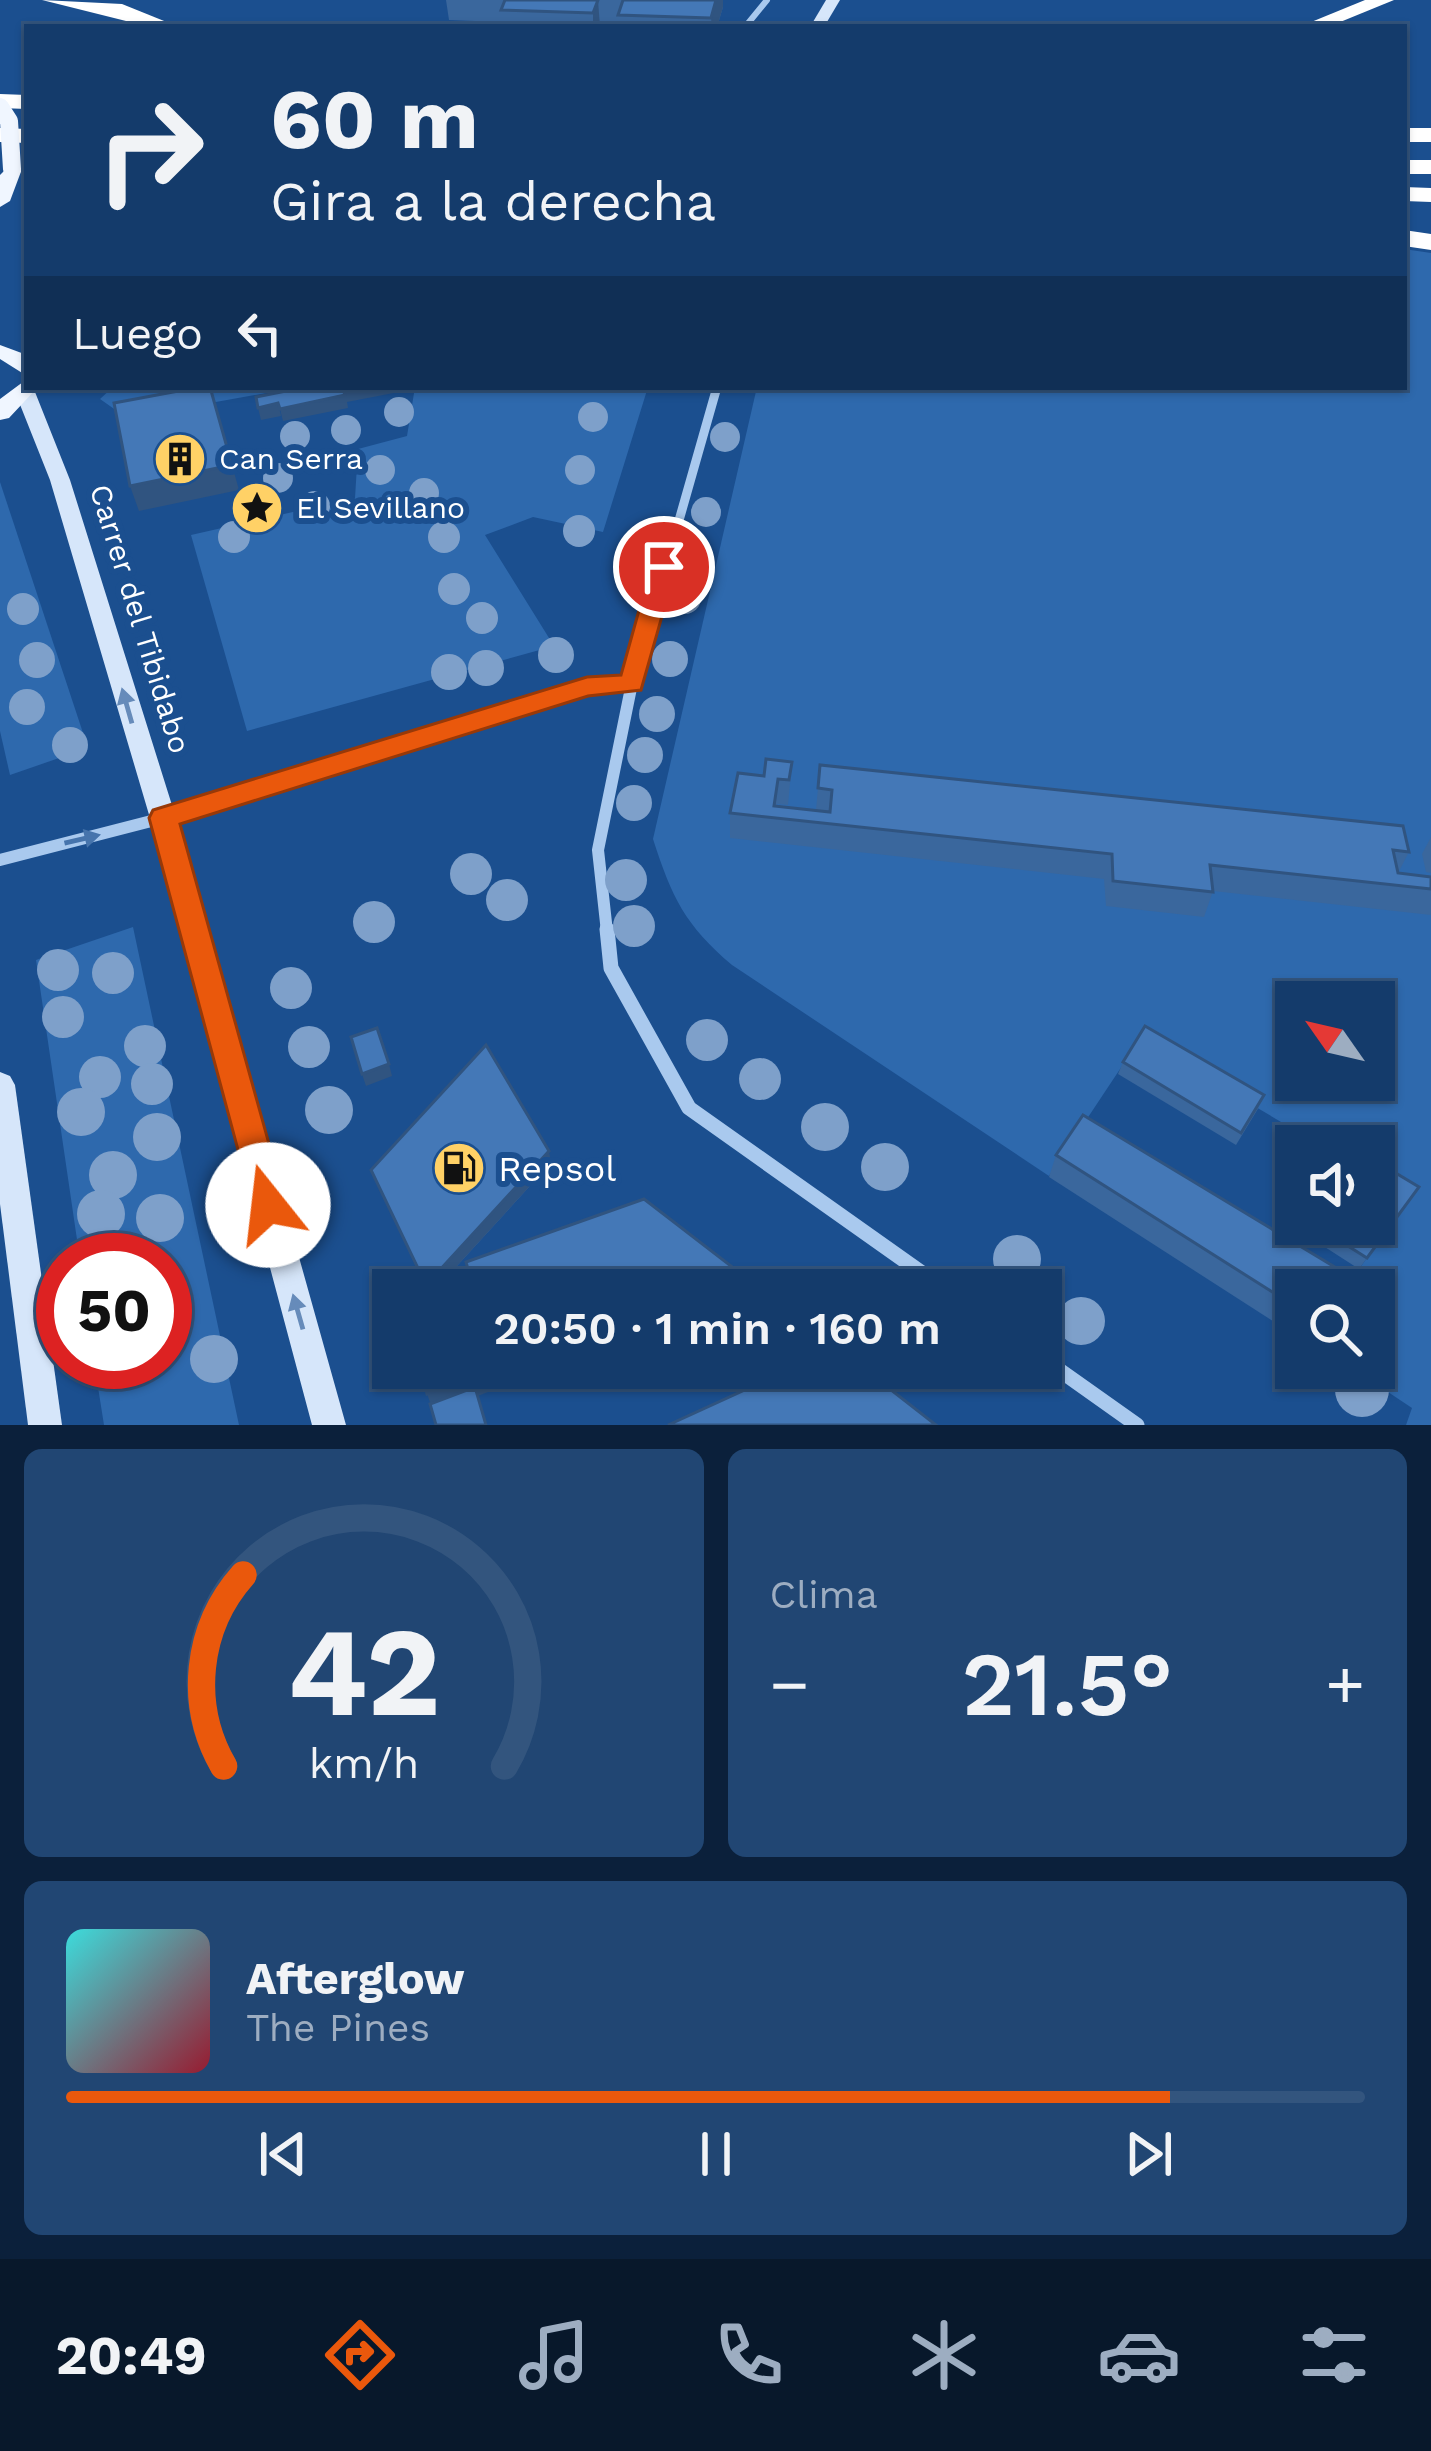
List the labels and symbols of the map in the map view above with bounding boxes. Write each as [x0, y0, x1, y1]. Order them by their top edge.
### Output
building icon: Can Serra [152, 431, 208, 487]
place label: Can Serra [219, 441, 363, 476]
street label: Carrer del Tibidabo [83, 480, 198, 758]
place icon: El Sevillano [229, 480, 285, 536]
place label: El Sevillano [296, 490, 465, 525]
pin [613, 516, 715, 618]
one-way arrow [117, 688, 135, 724]
one-way arrow [63, 828, 101, 847]
north arrow [1275, 981, 1395, 1101]
fuel station icon: Repsol [431, 1140, 487, 1196]
position arrow [205, 1142, 331, 1268]
place label: Repsol [498, 1148, 616, 1190]
speed limit sign: 50 [36, 1233, 192, 1389]
one-way arrow [288, 1294, 306, 1330]

